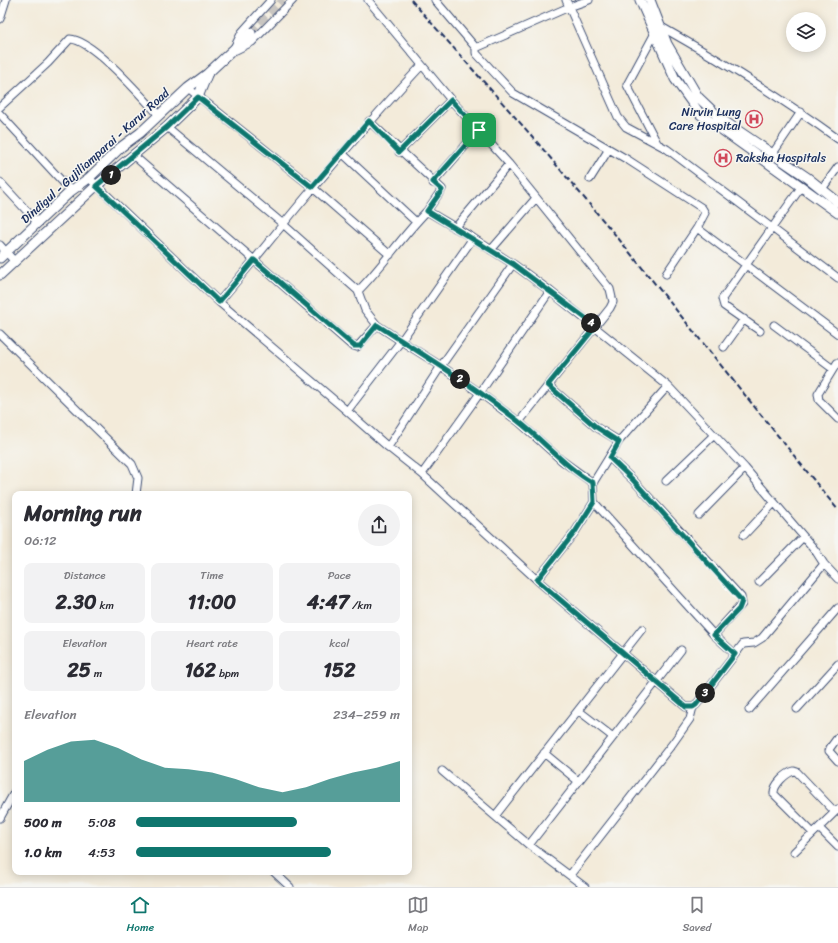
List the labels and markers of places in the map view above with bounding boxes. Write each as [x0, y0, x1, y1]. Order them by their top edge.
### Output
place label: Nirvin Lung Care Hospital [669, 101, 742, 137]
hospital icon: Nirvin Lung Care Hospital [744, 109, 764, 129]
pin [462, 113, 496, 147]
place label: Raksha Hospitals [736, 147, 827, 169]
hospital icon: Raksha Hospitals [713, 148, 733, 168]
pin: 1 [101, 165, 121, 185]
pin: 4 [581, 313, 601, 333]
pin: 2 [450, 369, 470, 389]
pin: 3 [695, 683, 715, 703]

